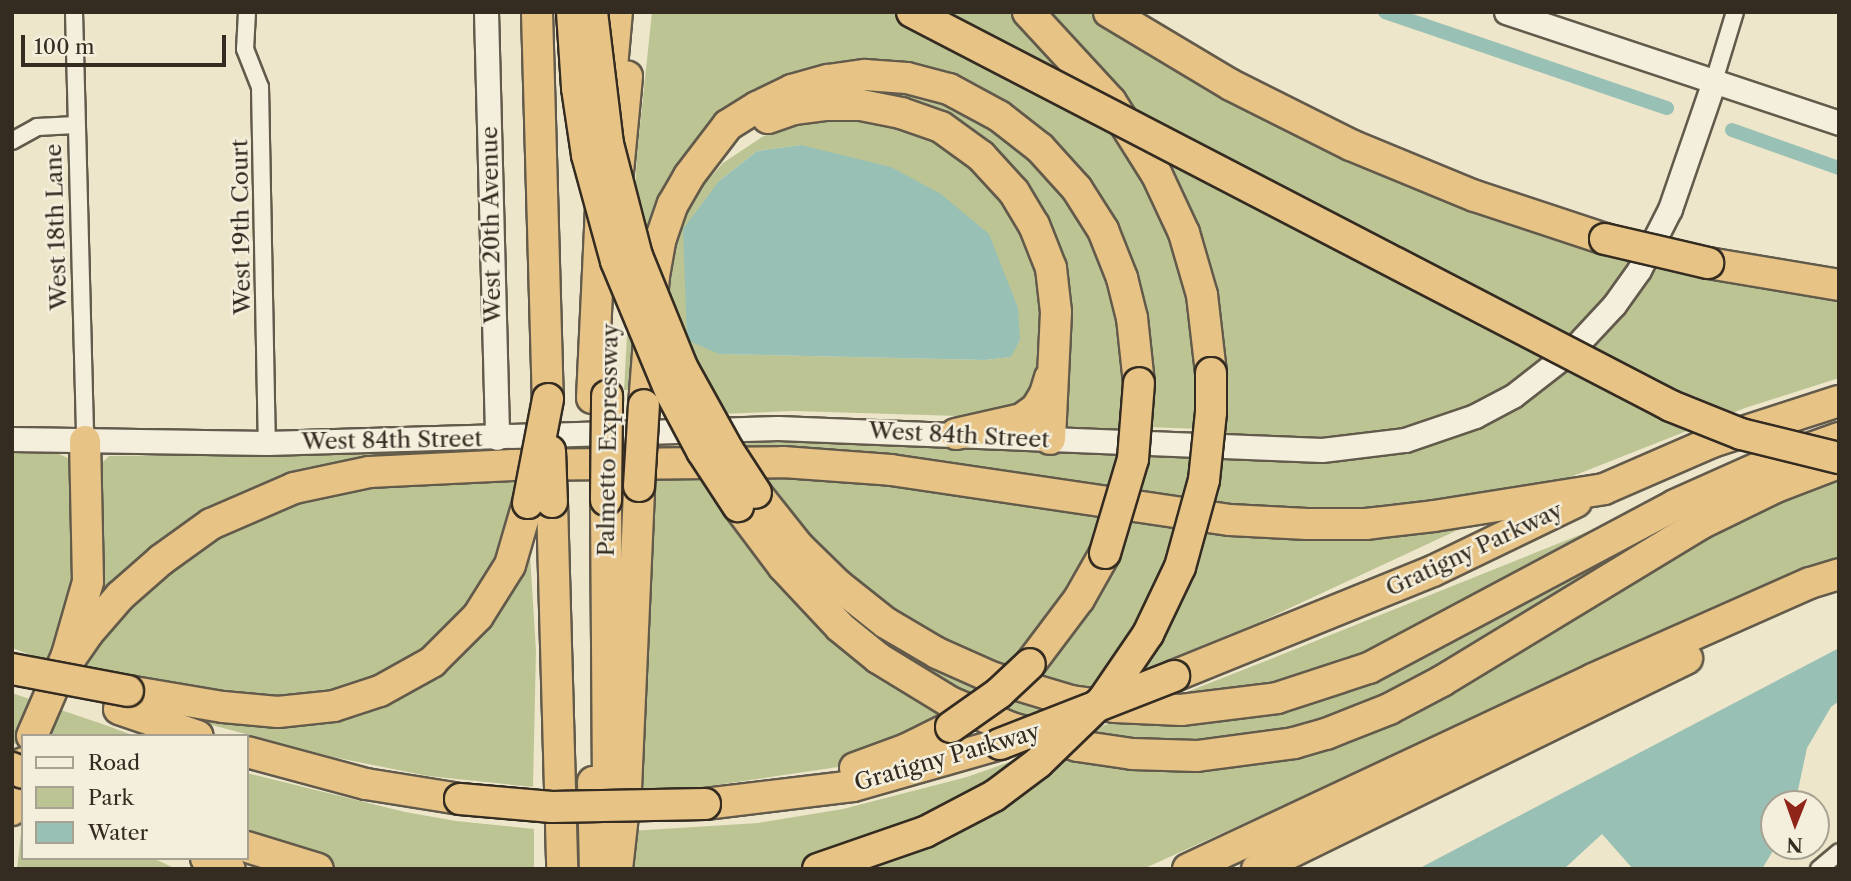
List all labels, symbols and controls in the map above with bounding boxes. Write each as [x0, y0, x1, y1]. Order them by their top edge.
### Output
scale bar [24, 21, 229, 65]
text: 100 m [34, 34, 95, 59]
street label: West 20th Avenue [475, 126, 507, 324]
street label: West 19th Court [226, 139, 256, 315]
street label: West 18th Lane [39, 143, 73, 311]
street label: Palmetto Expressway [592, 323, 624, 557]
street label: West 84th Street [868, 416, 1050, 454]
street label: West 84th Street [301, 425, 483, 455]
street label: Gratigny Parkway [1381, 496, 1567, 602]
street label: Gratigny Parkway [851, 717, 1043, 797]
legend [21, 734, 248, 860]
text: Road [88, 750, 140, 775]
text: Park [88, 785, 134, 810]
north arrow [1760, 790, 1830, 860]
text: Water [88, 820, 148, 845]
text: N [1786, 833, 1803, 856]

